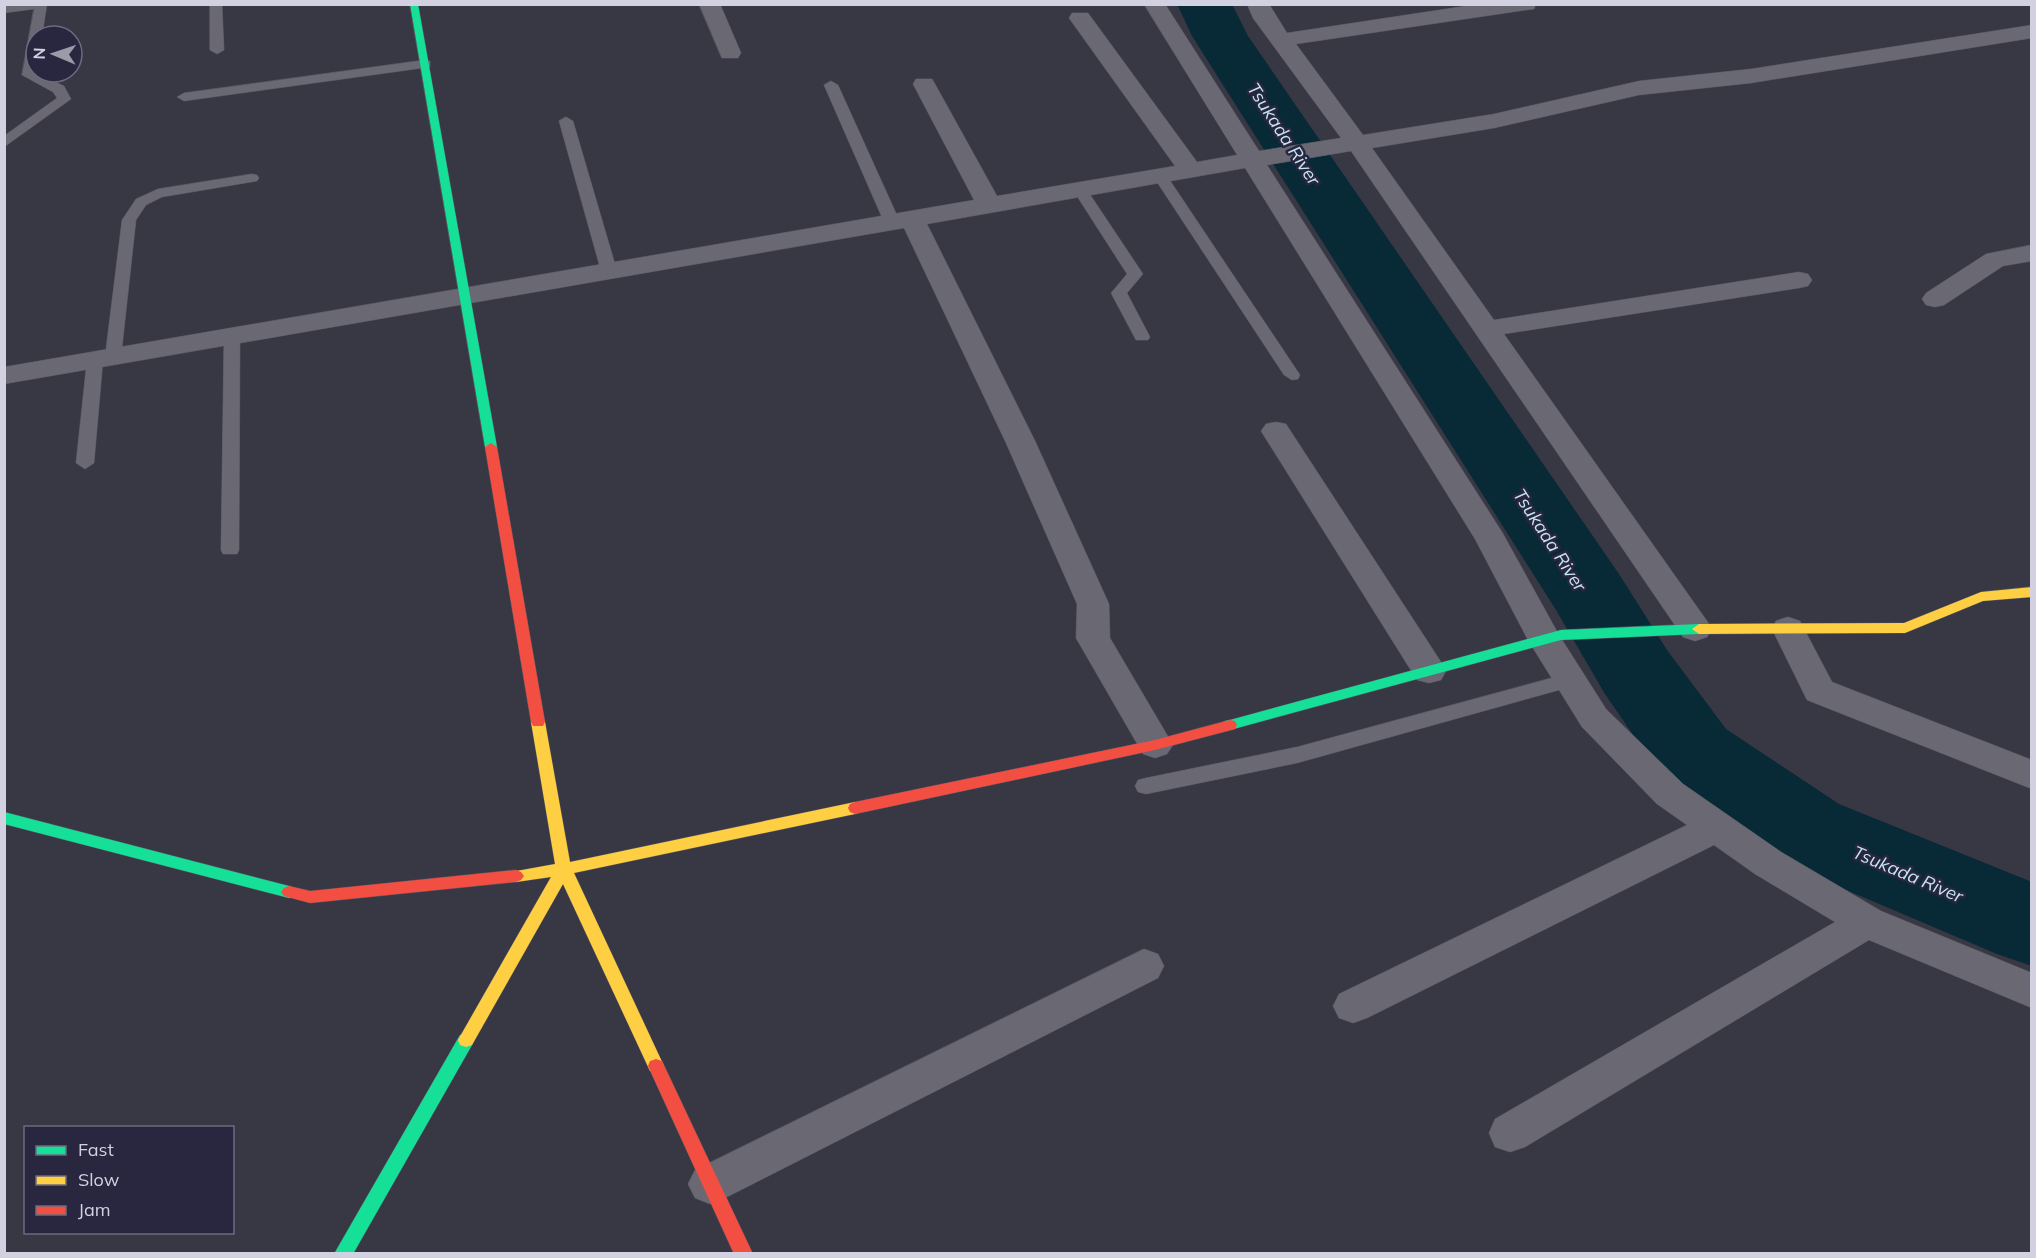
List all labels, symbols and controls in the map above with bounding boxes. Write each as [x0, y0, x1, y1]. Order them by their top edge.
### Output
north arrow [24, 24, 84, 84]
text: N [29, 47, 49, 60]
water label: Tsukada River [1242, 78, 1326, 191]
water label: Tsukada River [1508, 484, 1592, 597]
water label: Tsukada River [1849, 840, 1968, 908]
legend [24, 1126, 234, 1234]
text: Fast [78, 1138, 114, 1161]
text: Slow [78, 1168, 120, 1191]
text: Jam [78, 1198, 111, 1221]

